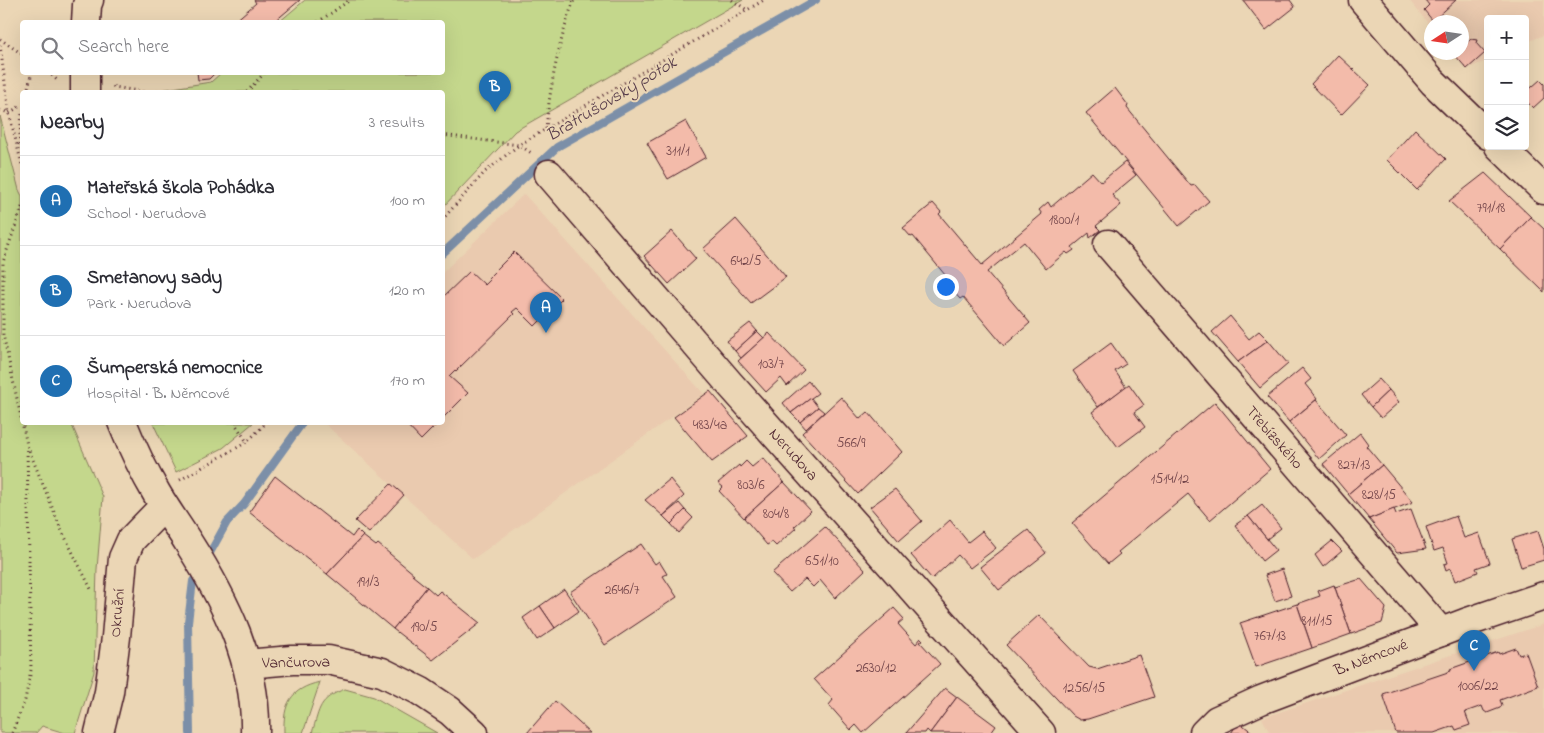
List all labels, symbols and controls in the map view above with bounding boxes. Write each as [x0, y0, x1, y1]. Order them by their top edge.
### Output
north arrow [1424, 15, 1469, 60]
map controls [1484, 15, 1529, 150]
button: + [1484, 15, 1529, 60]
search box [20, 20, 445, 75]
icon: search [38, 34, 66, 62]
text: Search here [78, 34, 169, 61]
water label: Bratrušovský potok [542, 50, 683, 149]
button: − [1484, 60, 1529, 105]
pin: B [479, 71, 511, 112]
button: layers [1484, 105, 1529, 150]
text: Nearby [40, 108, 104, 138]
text: 3 results [369, 111, 425, 135]
house number: 311/1 [666, 141, 690, 162]
text: Mateřská škola Pohádka [87, 175, 275, 202]
text: A [51, 189, 61, 213]
text: 100 m [390, 189, 425, 213]
house number: 791/18 [1477, 198, 1505, 219]
text: School · Nerudova [87, 202, 206, 226]
house number: 1800/1 [1049, 210, 1080, 231]
house number: 642/5 [730, 251, 762, 272]
text: Smetanovy sady [87, 265, 222, 292]
your location [933, 274, 959, 300]
text: B [51, 279, 61, 303]
text: 120 m [389, 279, 425, 303]
text: Park · Nerudova [87, 292, 191, 316]
pin: A [530, 292, 562, 333]
house number: 103/7 [758, 354, 784, 375]
text: Šumperská nemocnice [87, 355, 263, 382]
text: C [52, 369, 60, 393]
text: 170 m [390, 369, 425, 393]
text: Hospital · B. Němcové [87, 382, 230, 406]
street label: Třebízského [1239, 401, 1309, 475]
house number: 483/4a [693, 415, 727, 436]
street label: Nerudova [763, 423, 823, 487]
house number: 566/9 [837, 433, 866, 454]
house number: 827/13 [1338, 455, 1370, 476]
house number: 1514/12 [1151, 469, 1189, 490]
house number: 803/6 [737, 475, 765, 496]
house number: 828/15 [1362, 485, 1396, 506]
house number: 804/8 [763, 504, 789, 525]
house number: 651/10 [805, 551, 839, 572]
house number: 191/3 [356, 572, 380, 593]
house number: 2646/7 [604, 580, 640, 601]
street label: Okružní [104, 587, 132, 638]
house number: 811/15 [1302, 611, 1332, 632]
house number: 190/5 [410, 617, 438, 638]
house number: 767/13 [1254, 626, 1286, 647]
pin: C [1458, 630, 1490, 671]
street label: B. Němcové [1330, 633, 1412, 683]
street label: Vančurova [261, 650, 330, 676]
house number: 2630/12 [856, 658, 896, 679]
house number: 1006/22 [1458, 676, 1499, 697]
house number: 1256/15 [1063, 678, 1105, 699]

